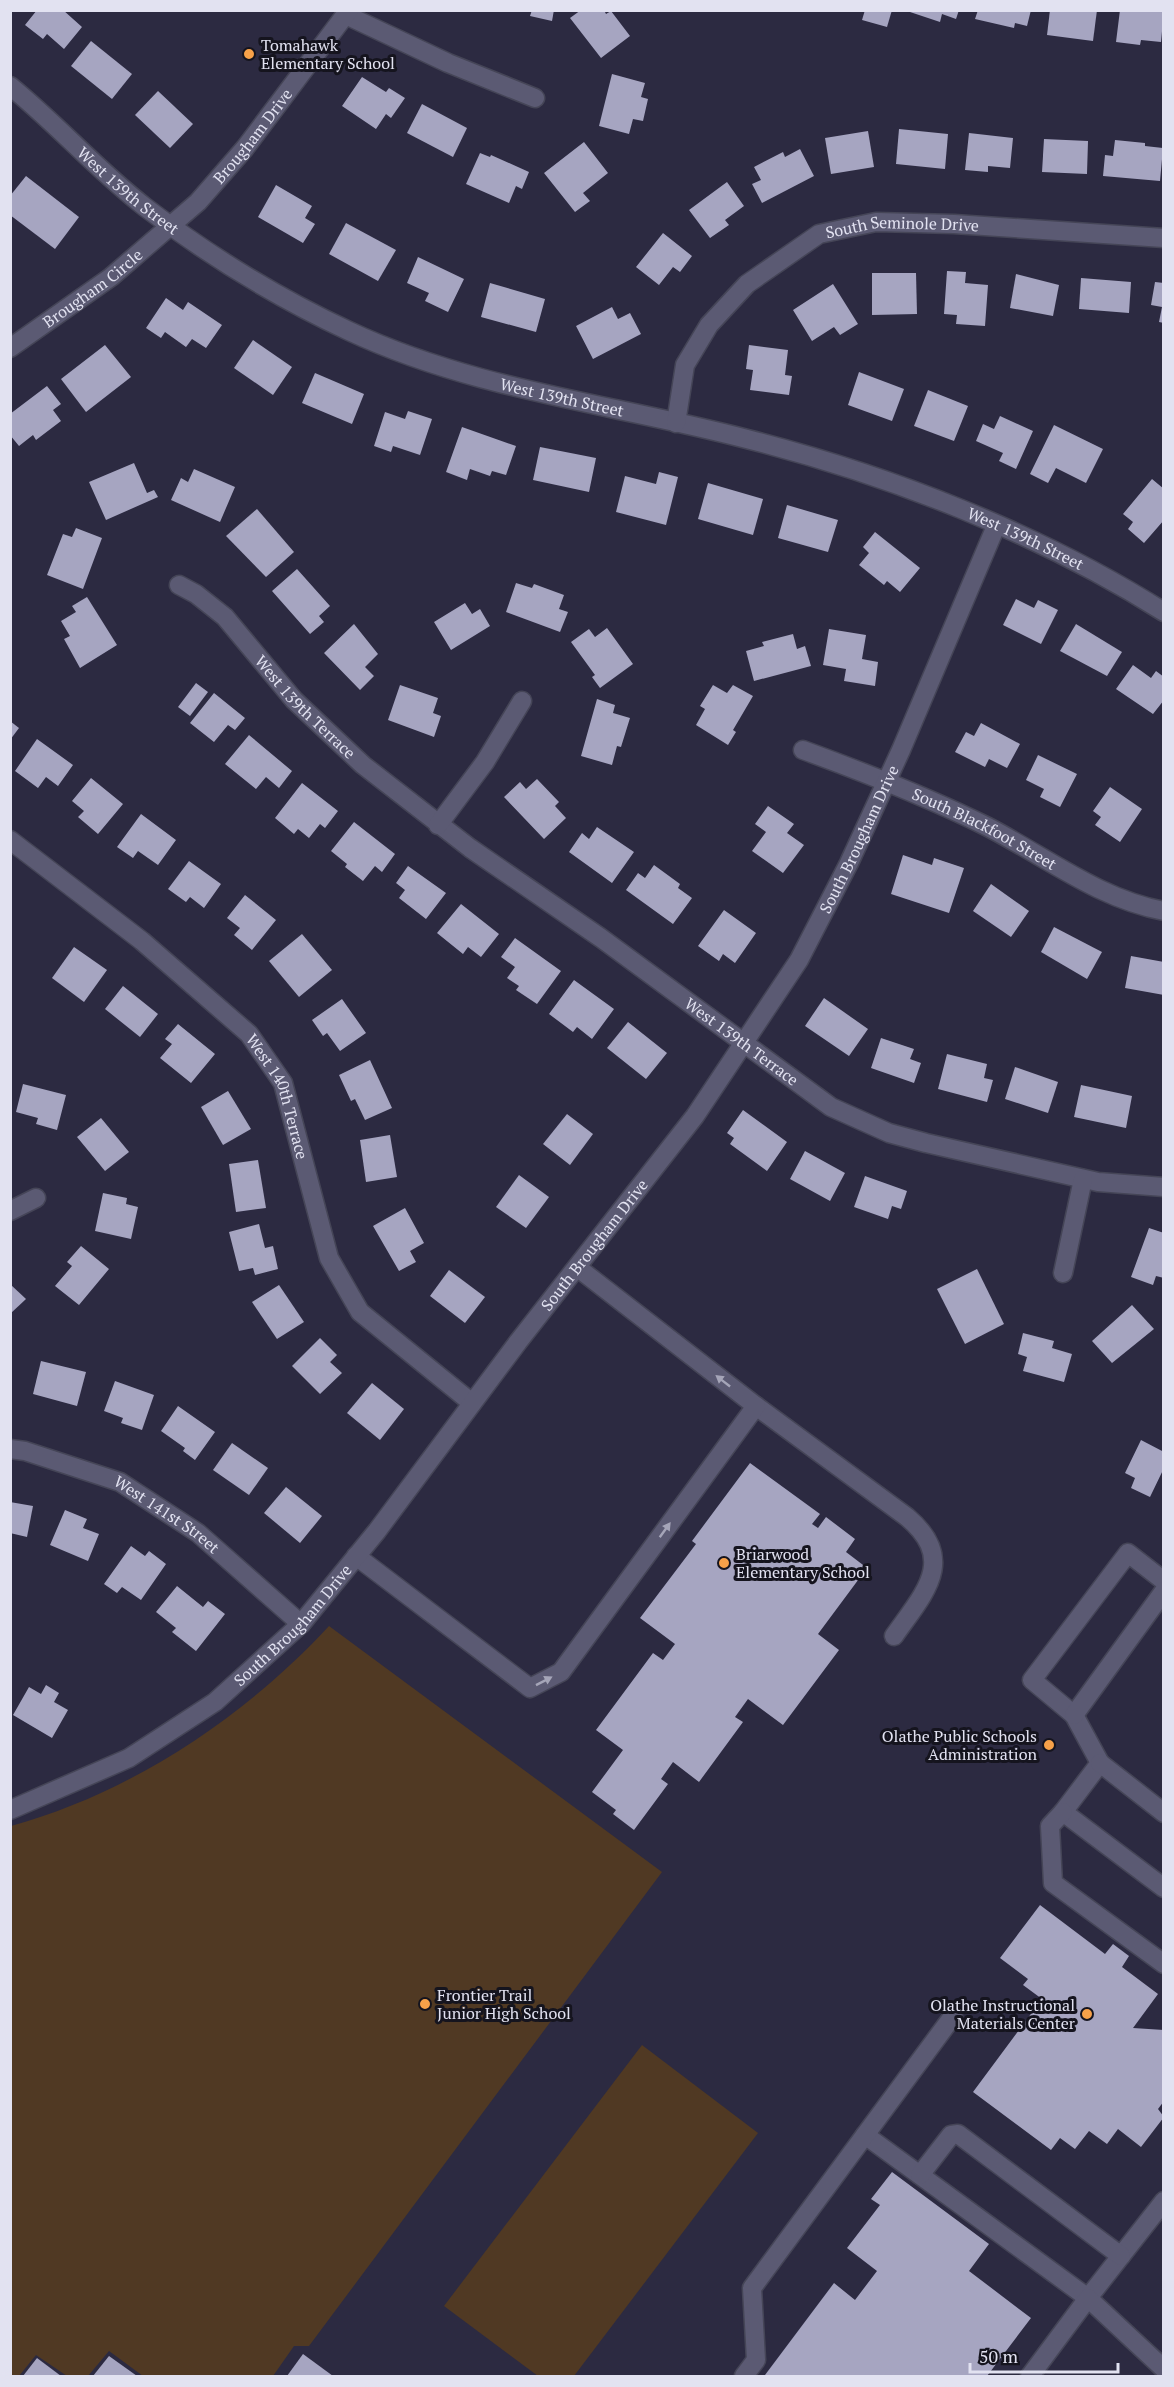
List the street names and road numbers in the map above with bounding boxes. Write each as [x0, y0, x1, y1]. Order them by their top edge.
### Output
street label: Brougham Drive [208, 84, 297, 188]
street label: West 139th Street [73, 142, 183, 240]
street label: South Seminole Drive [823, 211, 980, 243]
street label: Brougham Circle [38, 244, 147, 333]
street label: West 139th Street [498, 373, 626, 422]
street label: West 139th Street [964, 502, 1088, 575]
street label: West 139th Terrace [250, 650, 360, 763]
street label: South Brougham Drive [814, 761, 904, 917]
street label: South Blackfoot Street [909, 783, 1061, 875]
street label: West 139th Terrace [680, 992, 803, 1091]
street label: West 140th Terrace [241, 1029, 314, 1162]
street label: South Brougham Drive [536, 1174, 653, 1315]
street label: West 141st Street [110, 1470, 225, 1558]
street label: South Brougham Drive [229, 1560, 357, 1691]

